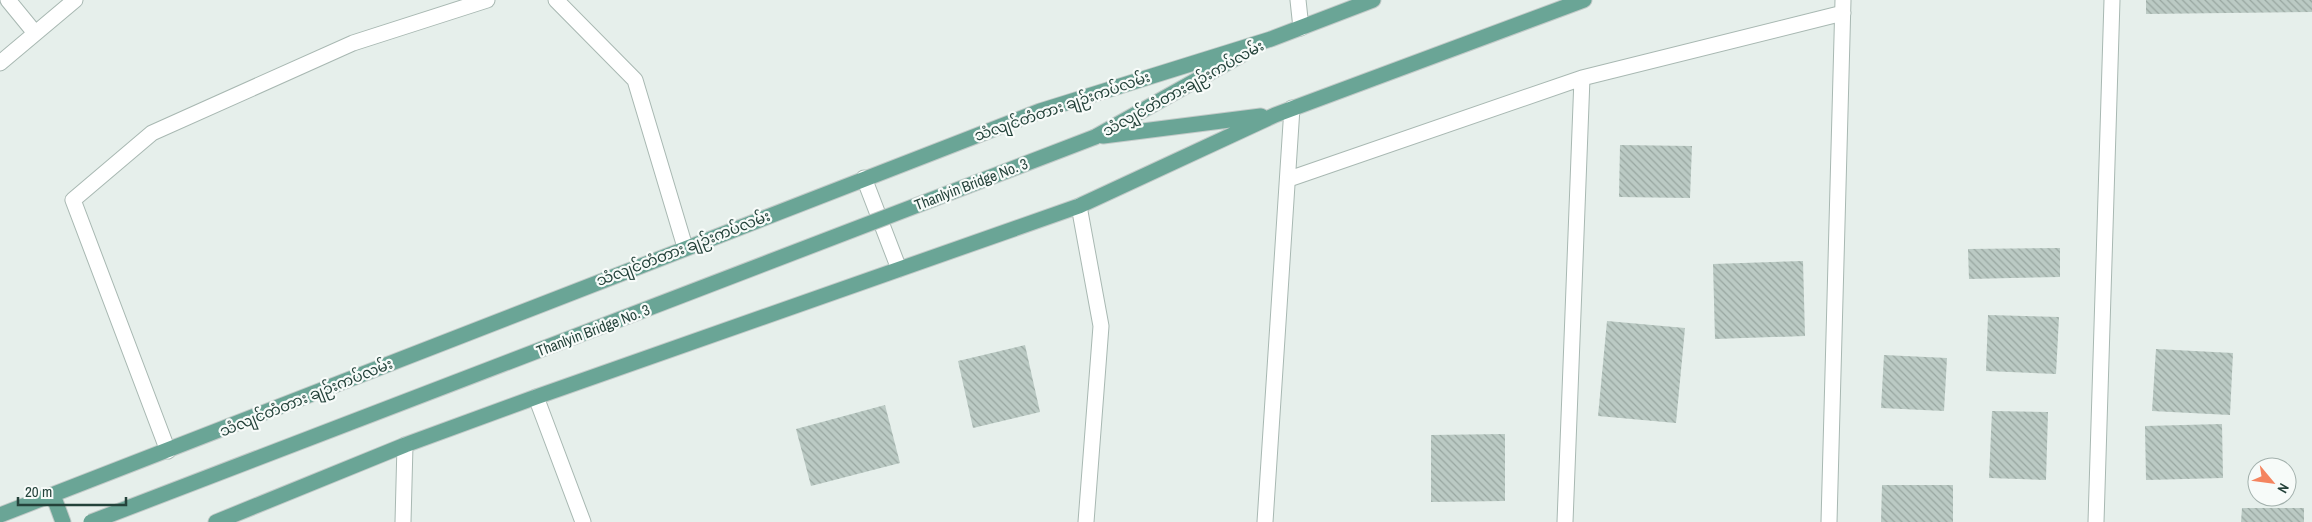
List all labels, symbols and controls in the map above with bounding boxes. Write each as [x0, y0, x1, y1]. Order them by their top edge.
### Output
street label: သံလျှင်တံတားချဉ်းကပ်လမ်း [1099, 35, 1268, 143]
street label: သံလျင်တံတား ချဉ်းကပ်လမ်း [971, 66, 1153, 148]
street label: Thanlyin Bridge No. 3 [911, 153, 1031, 215]
street label: သံလျင်တံတား ချဉ်းကပ်လမ်း [593, 205, 774, 293]
street label: Thanlyin Bridge No. 3 [533, 299, 653, 361]
street label: သံလျင်တံတား ချဉ်းကပ်လမ်း [216, 353, 396, 443]
north arrow [2247, 457, 2297, 507]
scale bar [18, 474, 125, 506]
text: N [2273, 480, 2293, 496]
text: 20 m [25, 481, 52, 502]

